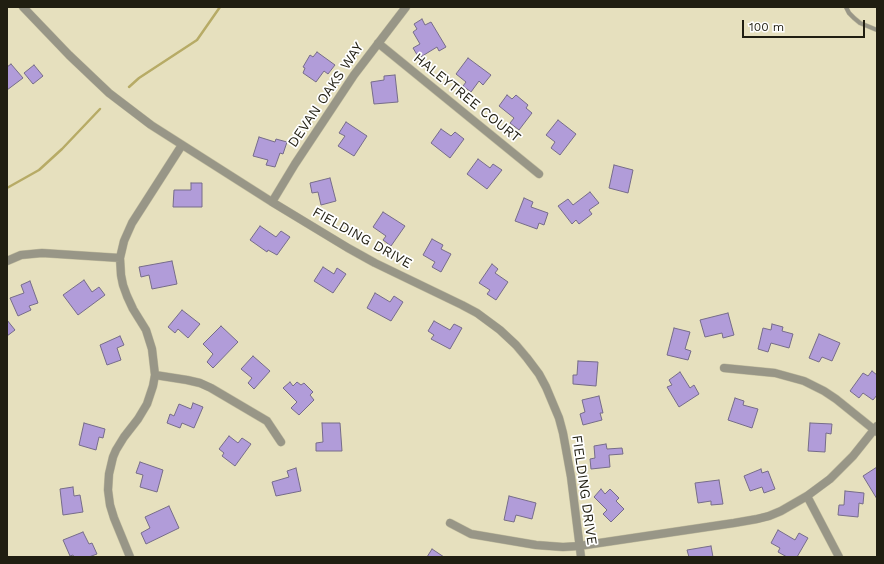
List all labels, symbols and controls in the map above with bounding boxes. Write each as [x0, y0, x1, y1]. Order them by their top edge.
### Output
scale bar [744, 12, 867, 38]
text: 100 m [749, 20, 784, 34]
street label: DEVAN OAKS WAY [285, 39, 367, 151]
street label: HALEYTREE COURT [410, 50, 524, 146]
street label: FIELDING DRIVE [309, 204, 415, 272]
street label: FIELDING DRIVE [568, 434, 600, 546]

